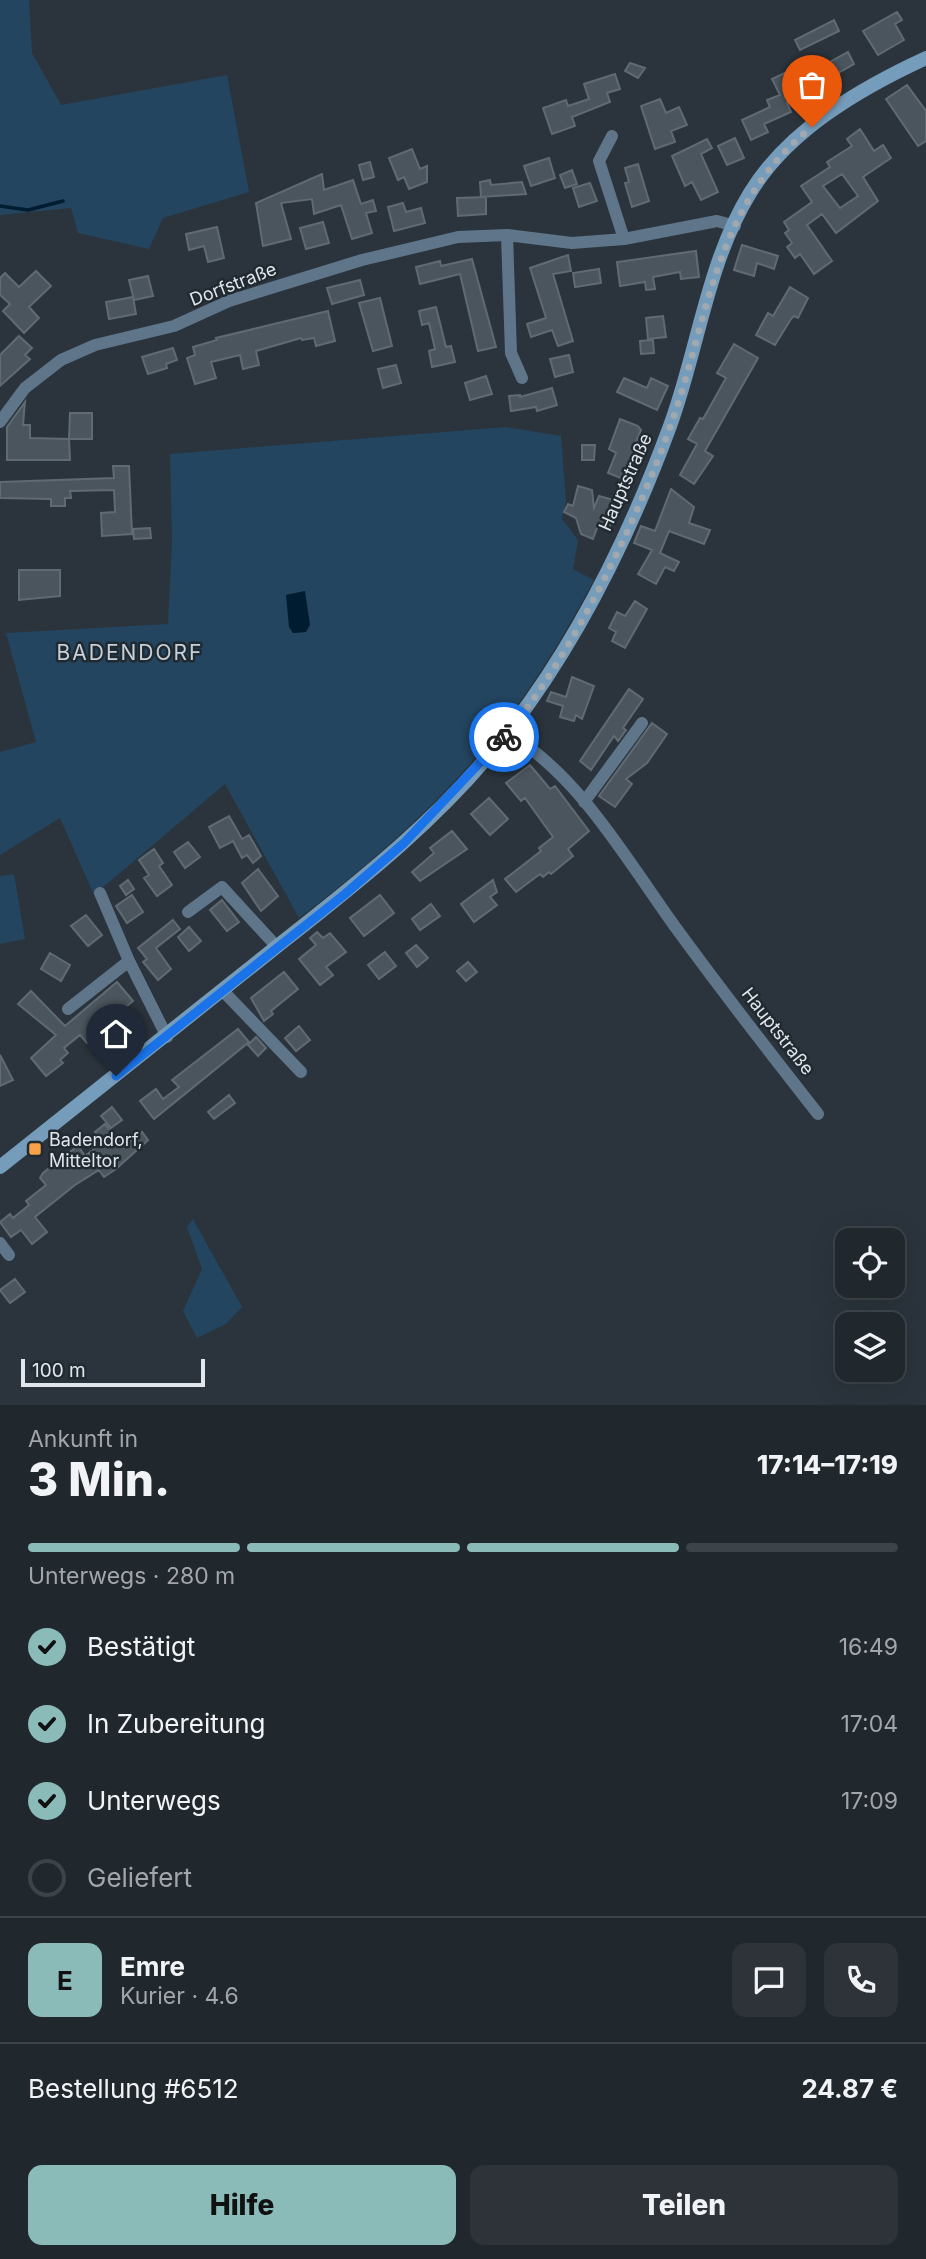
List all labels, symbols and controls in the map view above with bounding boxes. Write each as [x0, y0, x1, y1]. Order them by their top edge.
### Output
pin [782, 55, 842, 127]
icon: bag [793, 66, 831, 104]
street label: Dorfstraße [187, 258, 279, 310]
street label: Hauptstraße [594, 430, 656, 534]
district label: BADENDORF [57, 640, 203, 665]
courier [469, 702, 539, 772]
icon: bike [485, 718, 523, 756]
street label: Hauptstraße [737, 983, 819, 1079]
pin [86, 1004, 146, 1076]
icon: home [97, 1015, 135, 1053]
place label: Badendorf, Mitteltor [49, 1129, 143, 1171]
marker: Badendorf, Mitteltor [27, 1141, 43, 1157]
map controls [835, 1228, 905, 1382]
button: locate [835, 1228, 905, 1298]
button: layers [835, 1312, 905, 1382]
scale bar [21, 1356, 205, 1388]
text: 100 m [32, 1359, 86, 1382]
text: Ankunft in [28, 1425, 138, 1453]
text: 17:14–17:19 [757, 1449, 898, 1480]
text: 3 Min. [28, 1451, 170, 1507]
text: Unterwegs · 280 m [28, 1562, 235, 1590]
icon: check [28, 1628, 66, 1666]
text: Bestätigt [87, 1631, 195, 1662]
text: 16:49 [839, 1633, 898, 1661]
icon: check [28, 1705, 66, 1743]
text: In Zubereitung [87, 1708, 265, 1739]
text: 17:04 [840, 1710, 898, 1738]
icon: check [28, 1782, 66, 1820]
text: Unterwegs [87, 1785, 221, 1816]
text: 17:09 [841, 1787, 898, 1815]
text: Geliefert [87, 1862, 192, 1893]
button: chat [732, 1943, 806, 2017]
button: phone [824, 1943, 898, 2017]
text: Emre [120, 1951, 185, 1982]
text: E [57, 1965, 73, 1996]
text: Kurier · 4.6 [120, 1982, 239, 2010]
text: Bestellung #6512 [28, 2073, 239, 2104]
text: 24.87 € [801, 2073, 898, 2104]
button: Hilfe [28, 2165, 456, 2245]
button: Teilen [470, 2165, 898, 2245]

